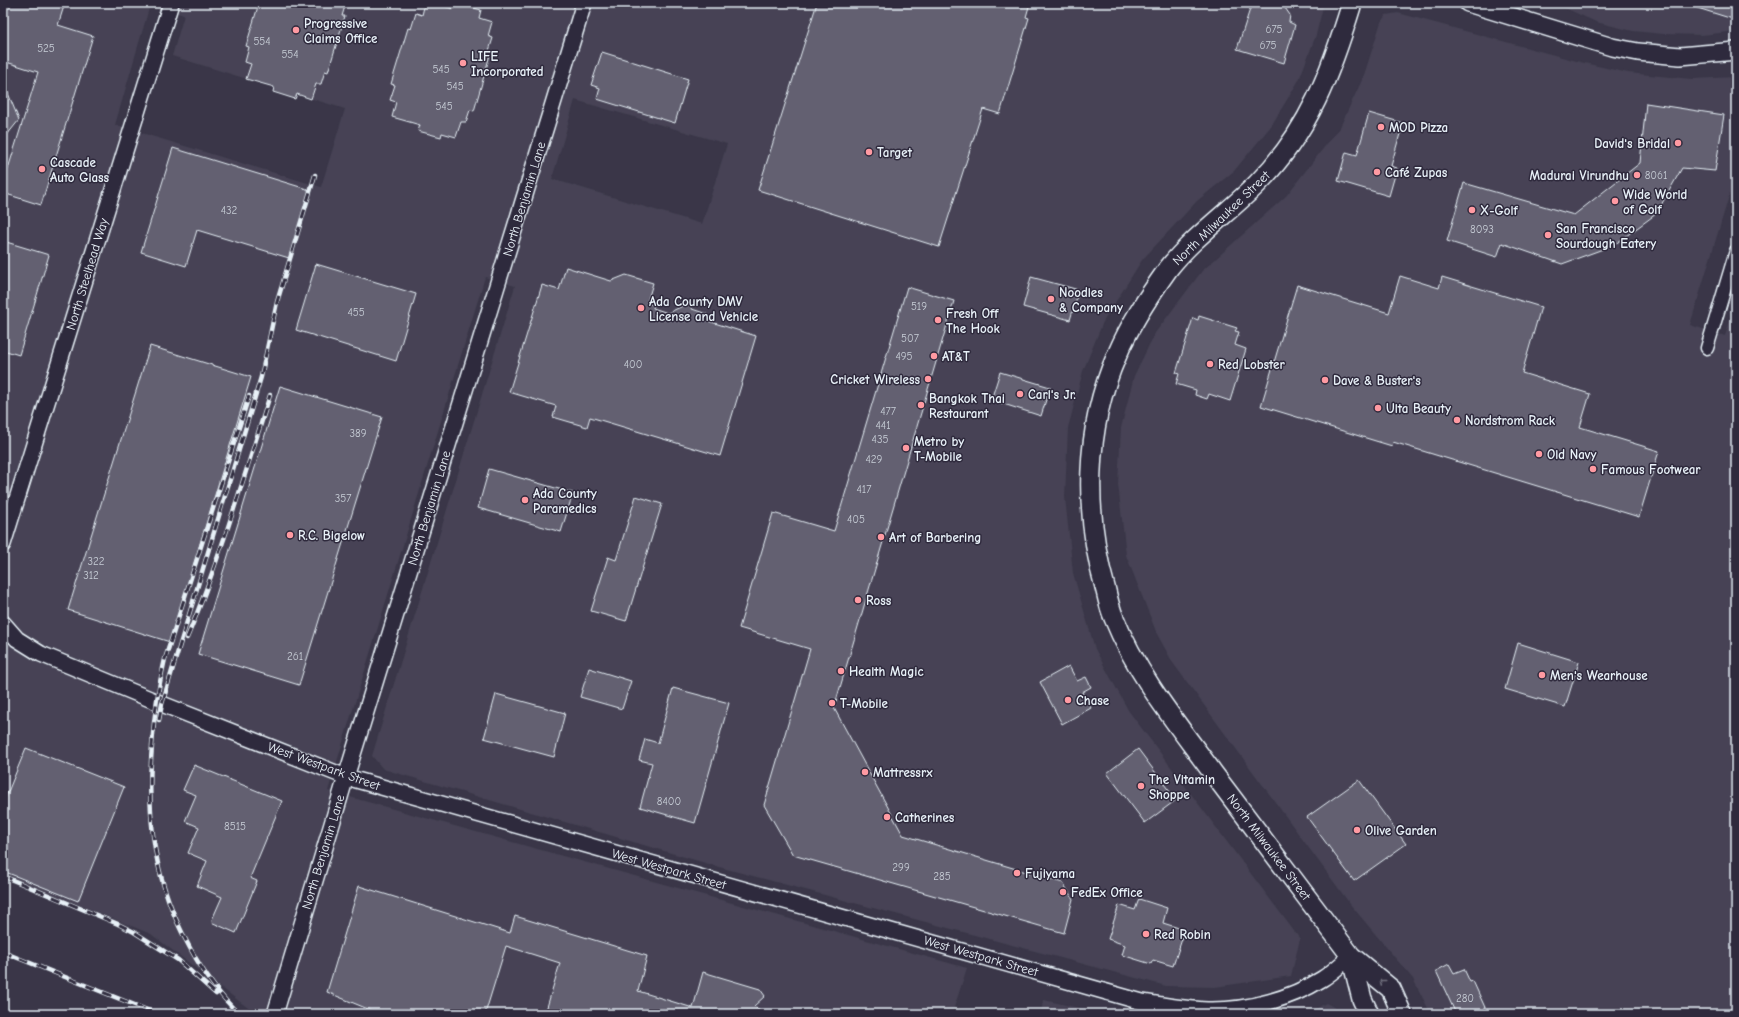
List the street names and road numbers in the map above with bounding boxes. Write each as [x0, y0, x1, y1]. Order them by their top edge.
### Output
street label: North Benjamin Lane [499, 139, 549, 258]
street label: North Milwaukee Street [1169, 167, 1274, 268]
street label: North Steelhead Way [63, 216, 111, 332]
street label: North Benjamin Lane [404, 448, 454, 567]
street label: West Westpark Street [266, 739, 383, 794]
street label: North Milwaukee Street [1224, 791, 1315, 904]
street label: North Benjamin Lane [298, 792, 348, 911]
street label: West Westpark Street [610, 845, 729, 893]
street label: West Westpark Street [922, 932, 1041, 980]

